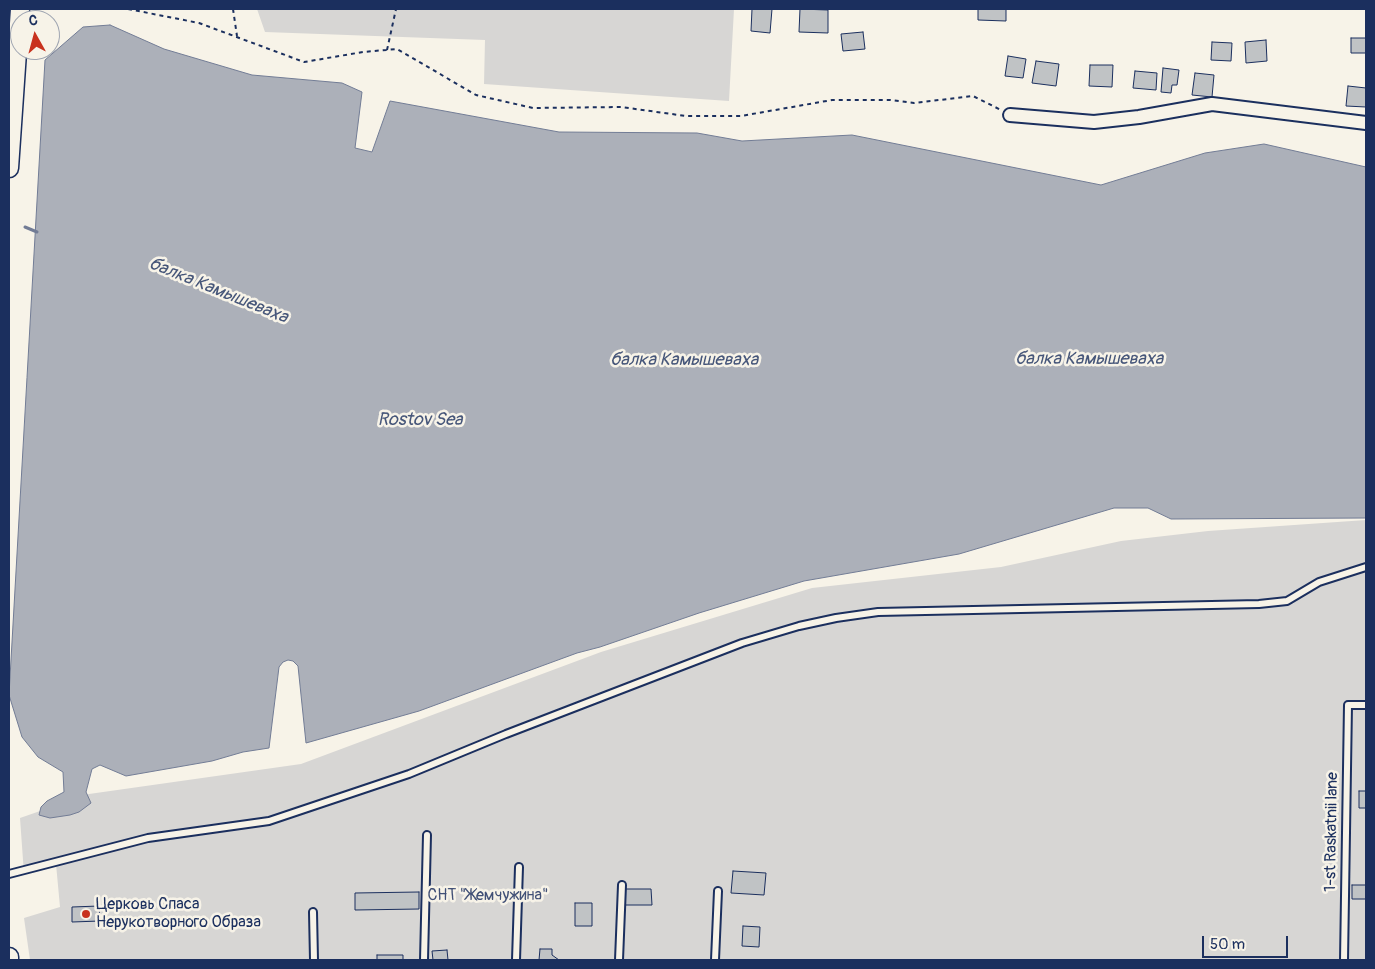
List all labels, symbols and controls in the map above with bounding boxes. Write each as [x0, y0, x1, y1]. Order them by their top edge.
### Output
north arrow [10, 10, 60, 60]
text: С [28, 12, 39, 30]
water label: балка Камышеваха [145, 253, 291, 329]
water label: балка Камышеваха [1015, 348, 1163, 370]
water label: балка Камышеваха [610, 349, 758, 371]
water label: Rostov Sea [378, 409, 462, 431]
street label: 1-st Raskatnii lane [1321, 772, 1343, 892]
park label: СНТ "Жемчужина" [427, 886, 549, 906]
place label: Церковь Спаса Нерукотворного Образа [96, 895, 261, 933]
marker: Церковь Спаса Нерукотворного Образа [80, 908, 92, 920]
scale bar [1205, 926, 1291, 958]
text: 50 m [1210, 935, 1245, 954]

